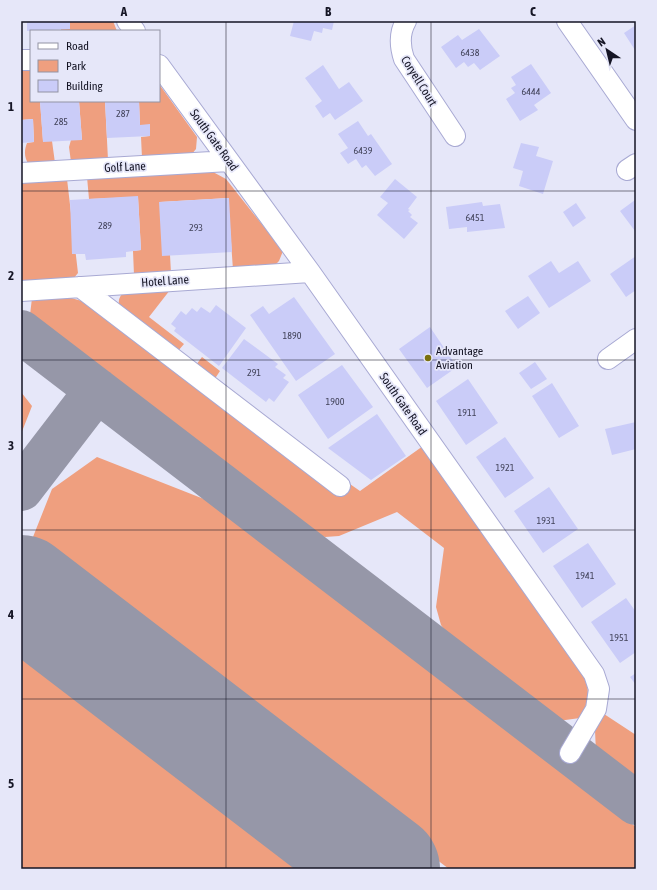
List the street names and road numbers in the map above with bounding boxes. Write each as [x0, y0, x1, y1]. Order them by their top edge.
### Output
street label: Coryell Court [398, 53, 440, 109]
street label: South Gate Road [187, 106, 241, 174]
street label: Golf Lane [104, 159, 146, 175]
street label: Hotel Lane [141, 272, 189, 290]
street label: South Gate Road [376, 370, 430, 438]

